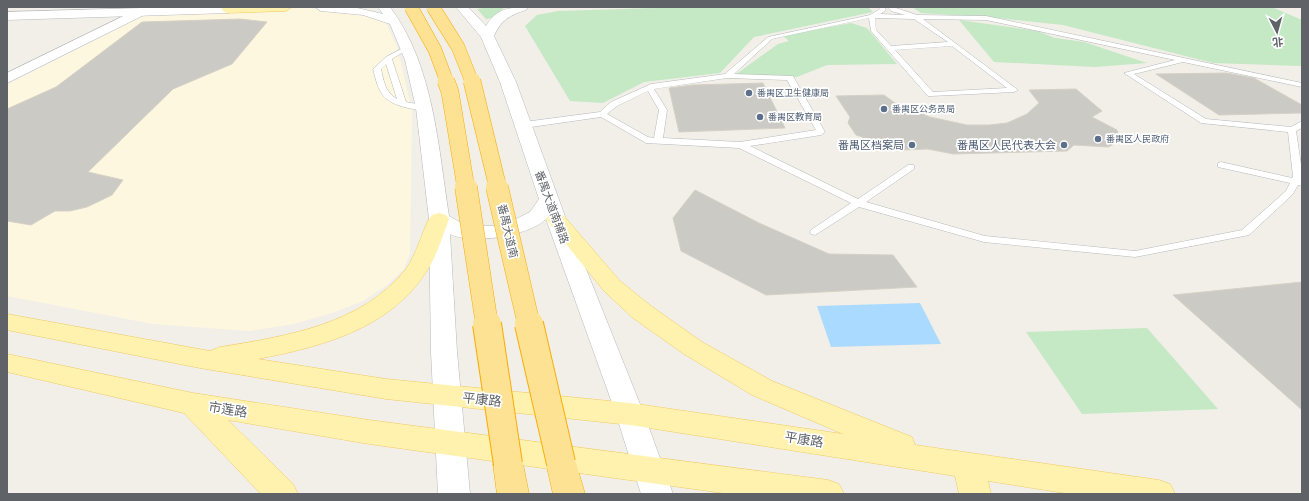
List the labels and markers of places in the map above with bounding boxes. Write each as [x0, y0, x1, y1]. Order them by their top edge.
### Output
marker: 番禺区卫生健康局 [744, 88, 754, 98]
place label: 番禺区卫生健康局 [757, 88, 829, 98]
marker: 番禺区公务员局 [879, 104, 889, 114]
place label: 番禺区公务员局 [892, 104, 955, 114]
marker: 番禺区教育局 [755, 112, 765, 122]
place label: 番禺区教育局 [768, 112, 822, 122]
marker: 番禺区人民政府 [1093, 134, 1103, 144]
place label: 番禺区人民政府 [1106, 134, 1169, 144]
place label: 番禺区档案局 [838, 139, 904, 152]
place label: 番禺区人民代表大会 [957, 139, 1056, 152]
marker: 番禺区档案局 [907, 140, 917, 150]
marker: 番禺区人民代表大会 [1059, 140, 1069, 150]

